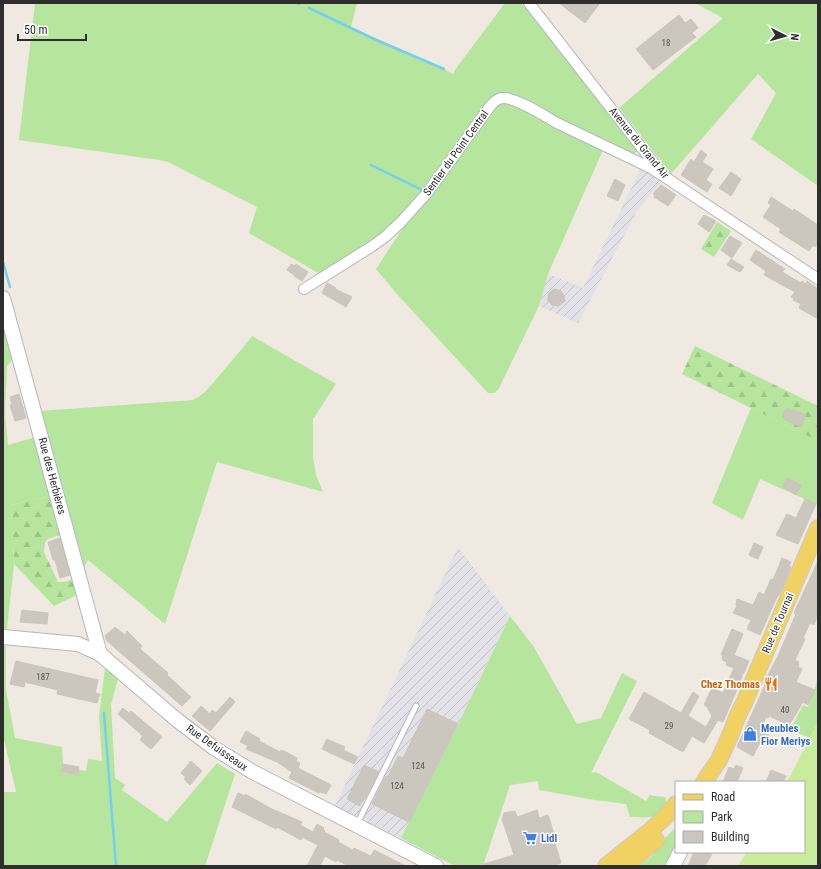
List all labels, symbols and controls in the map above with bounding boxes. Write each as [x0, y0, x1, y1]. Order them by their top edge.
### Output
scale bar [18, 16, 86, 42]
north arrow [765, 16, 805, 56]
text: 50 m [24, 23, 48, 37]
text: N [788, 33, 801, 41]
house number: 18 [662, 38, 670, 48]
street label: Avenue du Grand Air [606, 105, 672, 182]
street label: Sentier du Point Central [421, 108, 491, 198]
street label: Rue des Herbières [36, 436, 68, 516]
street label: Rue de Tournai [759, 591, 797, 655]
house number: 187 [36, 672, 50, 682]
restaurant icon: Chez Thomas [763, 676, 779, 692]
place label: Chez Thomas [701, 678, 760, 691]
house number: 40 [781, 705, 789, 715]
house number: 29 [665, 721, 673, 731]
street label: Rue Defuisseaux [184, 722, 250, 774]
place label: Meubles Fior Meriys [761, 722, 811, 748]
shop icon: Meubles Fior Meriys [742, 726, 758, 742]
house number: 124 [411, 761, 425, 771]
house number: 124 [390, 781, 404, 791]
legend [675, 781, 805, 853]
text: Road [711, 790, 735, 804]
text: Park [711, 810, 733, 824]
supermarket icon: Lidl [522, 830, 538, 846]
text: Building [711, 830, 749, 844]
place label: Lidl [541, 832, 557, 845]

